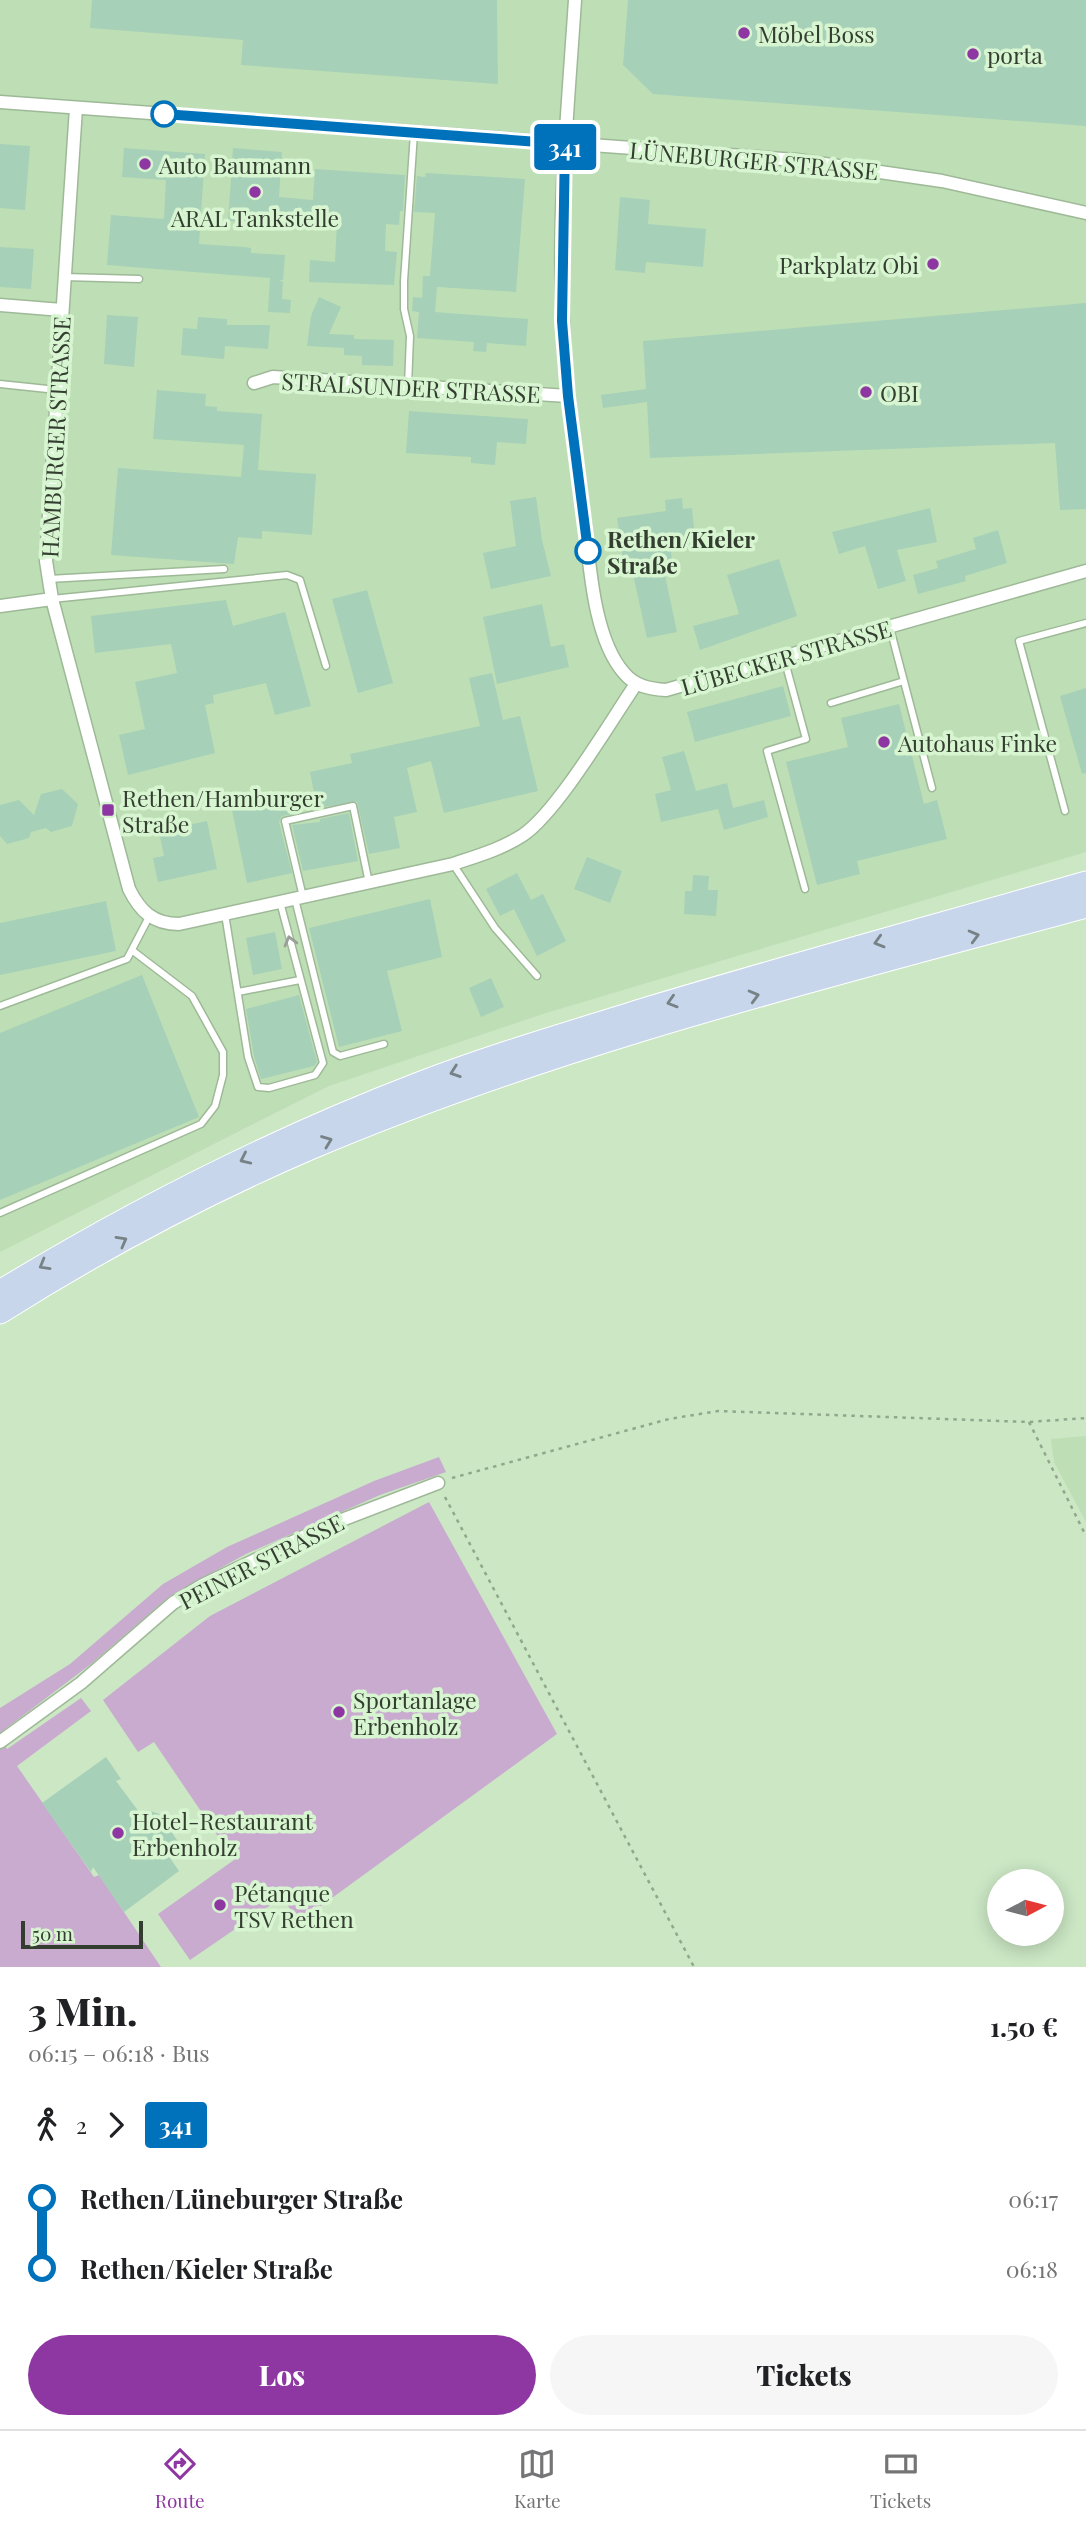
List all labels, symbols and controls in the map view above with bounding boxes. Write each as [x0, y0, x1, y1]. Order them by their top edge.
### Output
place label: Möbel Boss [758, 18, 875, 49]
marker: Möbel Boss [736, 25, 752, 41]
place label: porta [987, 39, 1043, 70]
marker: porta [965, 46, 981, 62]
unlabelled marker [151, 101, 177, 127]
line badge: 341 [525, 124, 605, 170]
text: 341 [548, 131, 582, 163]
street label: LÜNEBURGER STRASSE [628, 134, 880, 186]
place label: Auto Baumann [158, 149, 311, 180]
marker: Auto Baumann [137, 156, 153, 172]
marker: ARAL Tankstelle [247, 184, 263, 200]
place label: ARAL Tankstelle [170, 202, 339, 233]
place label: Parkplatz Obi [779, 249, 919, 280]
marker: Parkplatz Obi [925, 256, 941, 272]
street label: HAMBURGER STRASSE [33, 315, 77, 559]
street label: STRALSUNDER STRASSE [281, 365, 541, 409]
place label: OBI [880, 377, 919, 408]
marker: OBI [858, 384, 874, 400]
place label: Rethen/Kieler Straße [607, 523, 755, 580]
marker: Rethen/Kieler Straße [575, 538, 601, 564]
street label: LÜBECKER STRASSE [677, 612, 895, 702]
place label: Autohaus Finke [897, 727, 1057, 758]
marker: Autohaus Finke [876, 734, 892, 750]
place label: Rethen/Hamburger Straße [122, 782, 324, 839]
marker: Rethen/Hamburger Straße [100, 802, 116, 818]
one-way arrow [967, 930, 979, 945]
one-way arrow [873, 934, 885, 948]
one-way arrow [284, 935, 298, 947]
one-way arrow [748, 990, 760, 1004]
one-way arrow [666, 994, 678, 1008]
one-way arrow [450, 1063, 462, 1077]
one-way arrow [320, 1136, 332, 1150]
one-way arrow [240, 1151, 252, 1165]
one-way arrow [115, 1236, 128, 1249]
one-way arrow [39, 1257, 51, 1270]
street label: PEINER STRASSE [173, 1506, 349, 1616]
place label: Sportanlage Erbenholz [353, 1684, 477, 1741]
marker: Sportanlage Erbenholz [331, 1704, 347, 1720]
place label: Hotel-Restaurant Erbenholz [132, 1805, 314, 1862]
marker: Hotel-Restaurant Erbenholz [110, 1825, 126, 1841]
north arrow [987, 1869, 1064, 1946]
map controls [987, 1869, 1064, 1946]
place label: Pétanque TSV Rethen [234, 1877, 354, 1934]
marker: Pétanque TSV Rethen [212, 1897, 228, 1913]
scale bar [21, 1918, 144, 1950]
text: 50 m [32, 1920, 73, 1946]
text: 3 Min. [28, 1985, 138, 2036]
text: 1.50 € [990, 2009, 1058, 2044]
text: 06:15 – 06:18 · Bus [28, 2037, 210, 2068]
icon: walk [28, 2106, 66, 2144]
icon: forward [97, 2106, 135, 2144]
text: 2 [76, 2109, 87, 2140]
text: 341 [159, 2109, 193, 2141]
text: Rethen/Lüneburger Straße [80, 2181, 403, 2216]
text: 06:17 [1008, 2183, 1058, 2214]
text: Rethen/Kieler Straße [80, 2251, 333, 2286]
text: 06:18 [1006, 2253, 1058, 2284]
button: Los [28, 2335, 536, 2415]
button: Tickets [550, 2335, 1058, 2415]
tab: Route [155, 2445, 205, 2513]
tab: Karte [514, 2445, 561, 2513]
tab: Tickets [870, 2445, 931, 2513]

